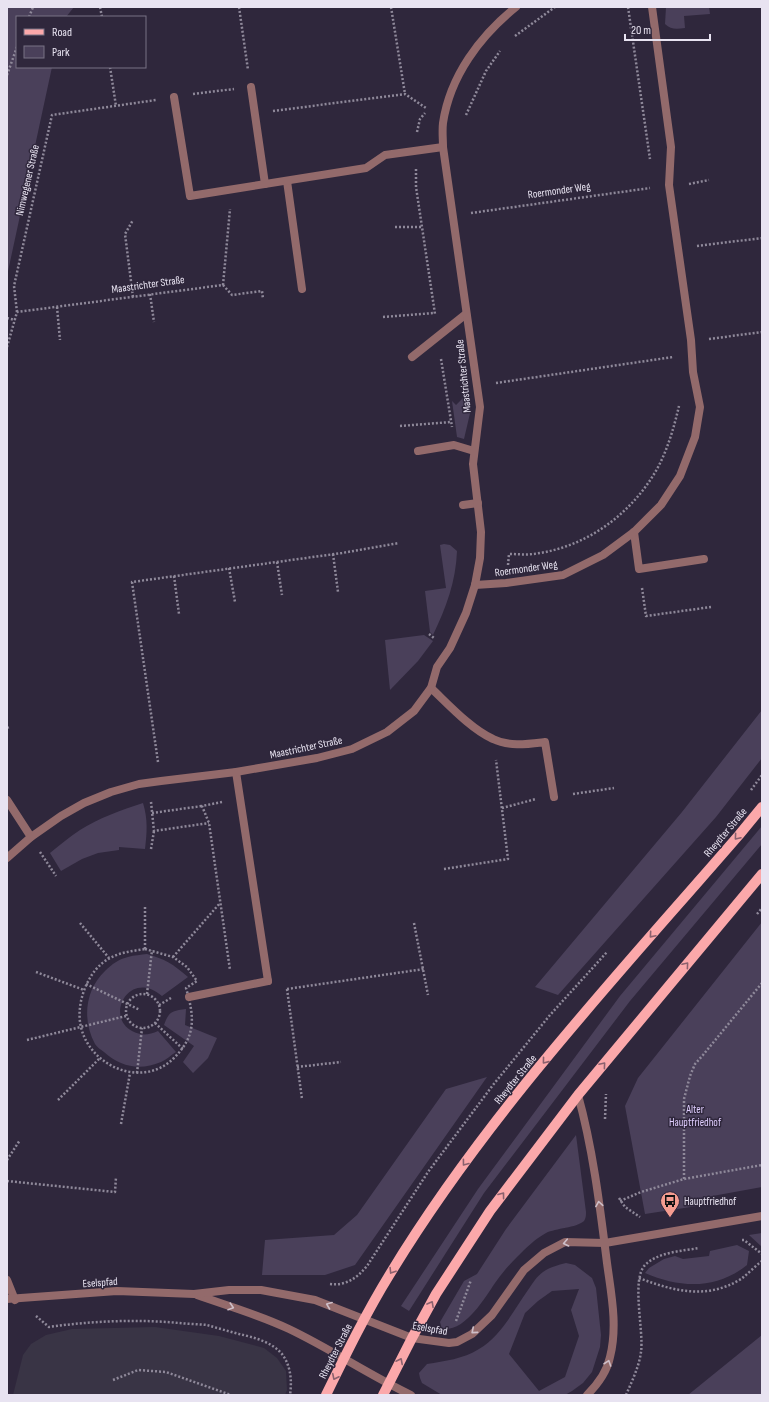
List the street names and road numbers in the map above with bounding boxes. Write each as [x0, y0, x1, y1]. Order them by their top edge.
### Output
street label: Nimwegener Straße [13, 143, 42, 217]
street label: Roermonder Weg [527, 180, 592, 201]
street label: Maastrichter Straße [111, 273, 185, 296]
street label: Maastrichter Straße [453, 339, 474, 413]
street label: Roermonder Weg [494, 558, 559, 579]
street label: Maastrichter Straße [269, 733, 343, 762]
street label: Rheydter Straße [701, 805, 750, 859]
street label: Rheydter Straße [492, 1052, 539, 1107]
street label: Eselspfad [82, 1275, 118, 1290]
street label: Eselspfad [411, 1319, 449, 1338]
street label: Rheydter Straße [316, 1322, 355, 1381]

